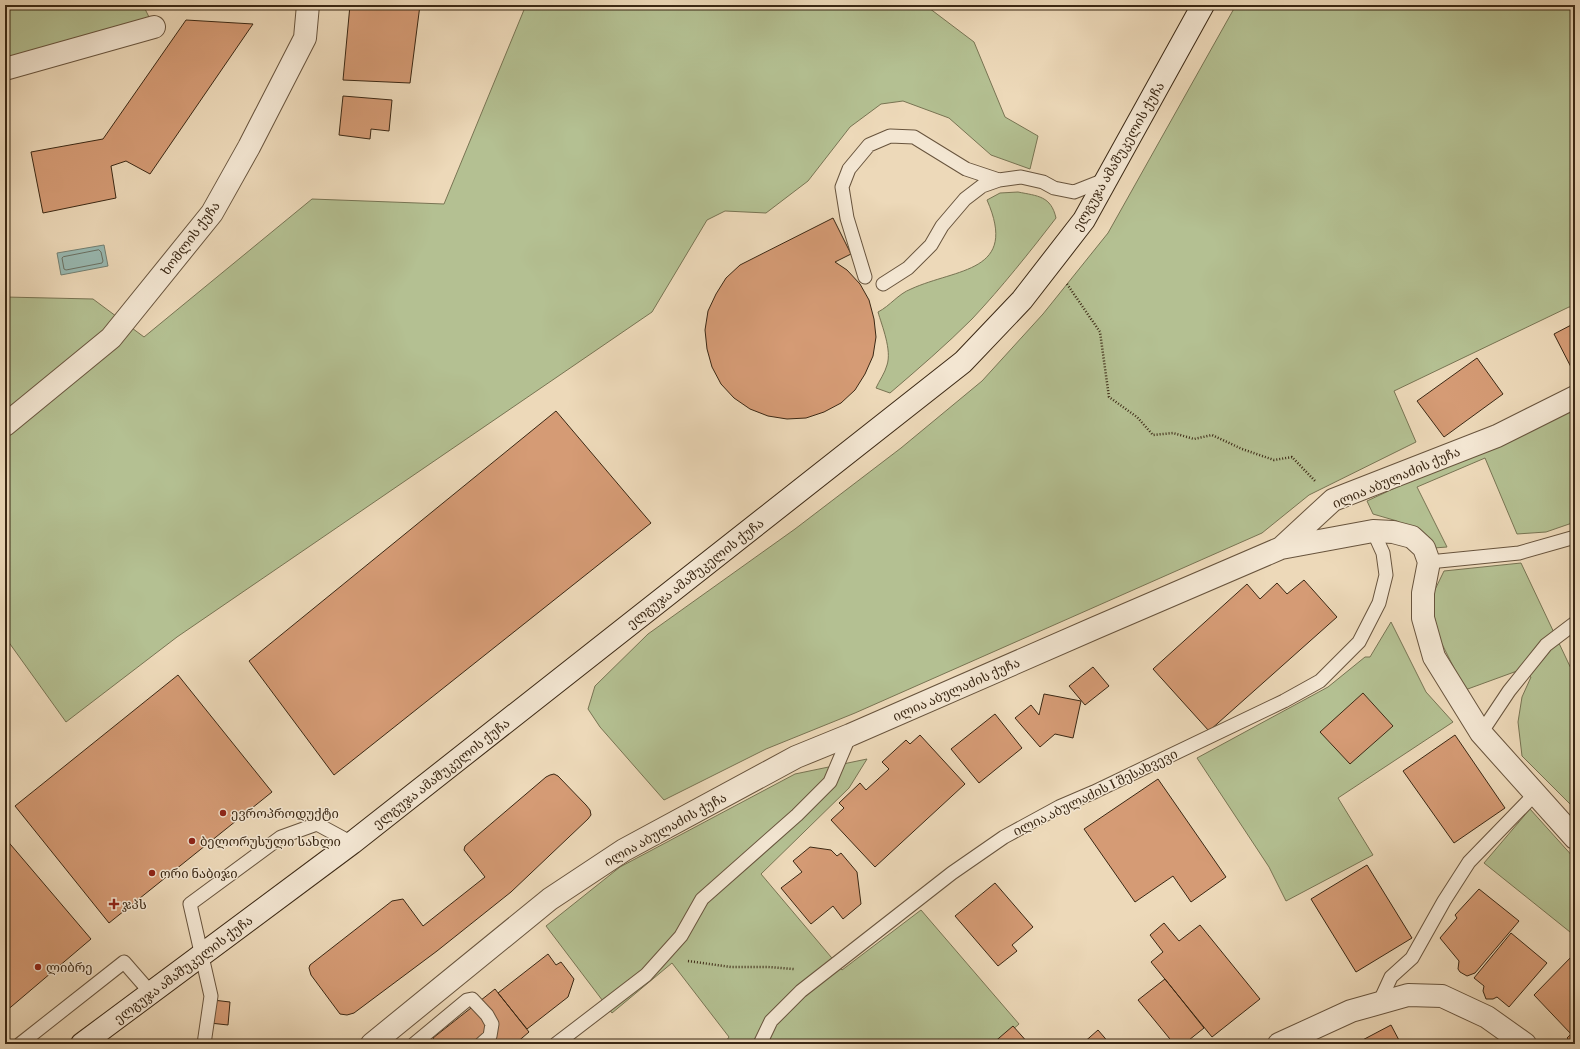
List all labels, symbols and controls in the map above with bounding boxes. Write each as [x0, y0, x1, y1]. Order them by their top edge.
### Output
street label: ელგუჯა ამაშუკელის ქუჩა [1070, 79, 1168, 234]
street label: ხომლის ქუჩა [158, 199, 224, 279]
street label: ილია აბულაძის ქუჩა [1330, 444, 1463, 512]
street label: ელგუჯა ამაშუკელის ქუჩა [624, 515, 767, 632]
street label: ილია აბულაძის ქუჩა [890, 655, 1022, 725]
street label: ელგუჯა ამაშუკელის ქუჩა [370, 715, 513, 832]
street label: ილია აბულაძის I შესახვევი [1010, 746, 1180, 840]
street label: ილია აბულაძის ქუჩა [601, 790, 730, 870]
place label: ევროპროდუქტი [231, 806, 339, 822]
marker: ევროპროდუქტი [218, 808, 228, 818]
place label: ბელორუსული სახლი [200, 834, 341, 850]
marker: ბელორუსული სახლი [187, 836, 197, 846]
place label: ორი ნაბიჯი [160, 866, 238, 882]
marker: ორი ნაბიჯი [147, 868, 157, 878]
place label: ჯპს [122, 897, 147, 913]
marker: ჯპს [109, 899, 119, 909]
street label: ელგუჯა ამაშუკელის ქუჩა [111, 912, 256, 1027]
place label: ლიბრე [46, 960, 93, 976]
marker: ლიბრე [33, 962, 43, 972]

